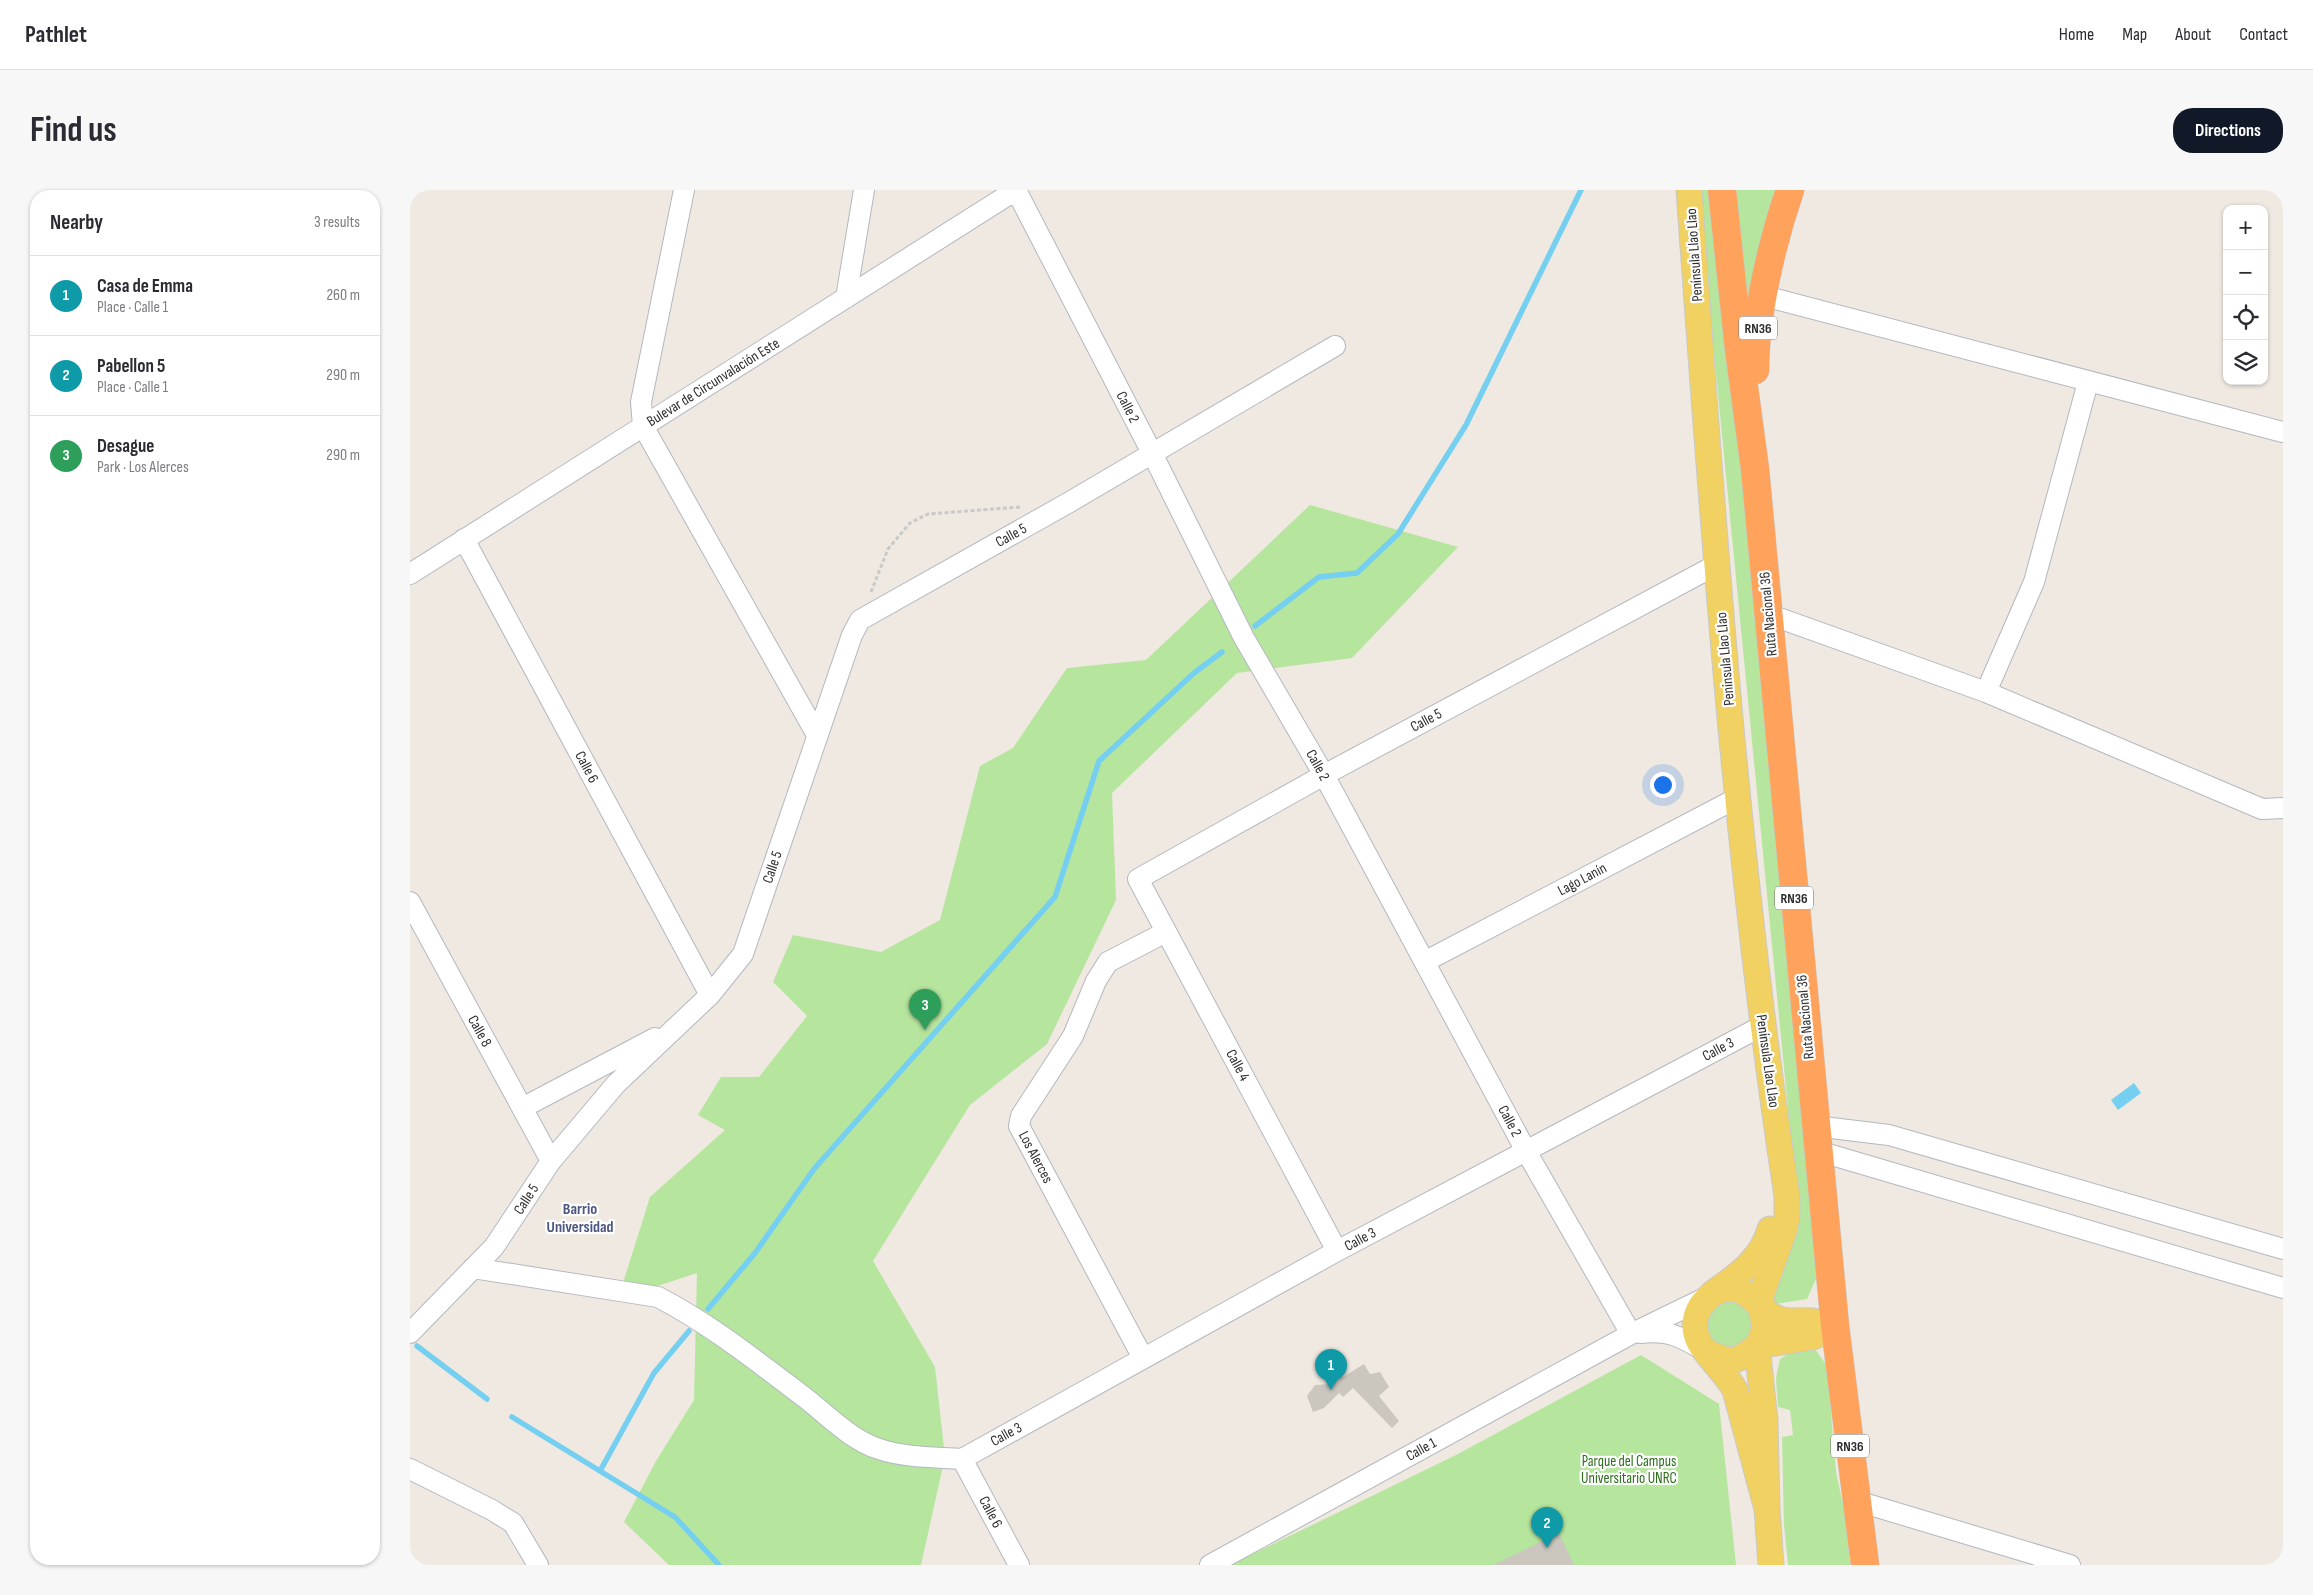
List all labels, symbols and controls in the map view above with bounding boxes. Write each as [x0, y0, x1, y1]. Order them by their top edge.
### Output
text: Pathlet [25, 20, 87, 49]
text: Home [2059, 24, 2094, 45]
text: Map [2122, 24, 2147, 45]
text: About [2175, 24, 2211, 45]
text: Contact [2239, 24, 2288, 45]
button: Directions [2173, 108, 2283, 153]
text: Find us [30, 109, 117, 152]
map controls [2223, 205, 2268, 385]
button: + [2223, 205, 2268, 250]
street label: Península Llao Llao [1682, 208, 1707, 302]
text: Nearby [50, 210, 103, 235]
text: 3 results [314, 213, 360, 232]
button: − [2223, 250, 2268, 295]
text: Casa de Emma [97, 275, 193, 298]
text: 1 [63, 286, 69, 305]
text: 260 m [326, 286, 360, 305]
button: locate [2223, 295, 2268, 340]
text: Place · Calle 1 [97, 298, 168, 317]
road number: RN36 [1739, 316, 1777, 340]
street label: Bulevar de Circunvalación Este [643, 334, 783, 431]
button: layers [2223, 340, 2268, 385]
text: Pabellon 5 [97, 355, 165, 378]
text: 2 [62, 366, 70, 385]
text: 290 m [326, 366, 360, 385]
text: Place · Calle 1 [97, 378, 168, 397]
street label: Calle 2 [1112, 388, 1144, 426]
text: Desague [97, 435, 154, 458]
text: 3 [62, 446, 70, 465]
text: 290 m [326, 446, 360, 465]
text: Park · Los Alerces [97, 458, 189, 477]
street label: Calle 5 [992, 519, 1030, 552]
street label: Ruta Nacional 36 [1755, 571, 1782, 657]
street label: Península Llao Llao [1712, 611, 1739, 706]
street label: Calle 5 [1407, 704, 1445, 737]
street label: Calle 2 [1301, 746, 1334, 784]
street label: Calle 6 [570, 748, 603, 786]
your location [1650, 772, 1676, 798]
street label: Calle 5 [758, 849, 787, 886]
street label: Lago Lanín [1554, 859, 1610, 900]
road number: RN36 [1775, 886, 1813, 910]
street label: Ruta Nacional 36 [1792, 974, 1819, 1060]
pin: 3 [909, 989, 941, 1030]
street label: Calle 8 [463, 1012, 496, 1050]
street label: Península Llao Llao [1752, 1013, 1783, 1109]
street label: Calle 3 [1699, 1033, 1737, 1066]
street label: Calle 4 [1221, 1046, 1254, 1084]
street label: Calle 2 [1493, 1102, 1526, 1140]
street label: Los Alerces [1014, 1128, 1057, 1187]
street label: Calle 5 [510, 1180, 543, 1218]
district label: Barrio Universidad [547, 1200, 613, 1237]
street label: Calle 3 [1341, 1223, 1379, 1256]
pin: 1 [1315, 1349, 1347, 1390]
street label: Calle 3 [987, 1418, 1025, 1451]
street label: Calle 1 [1403, 1433, 1441, 1466]
road number: RN36 [1831, 1434, 1869, 1458]
park label: Parque del Campus Universitario UNRC [1581, 1452, 1677, 1488]
street label: Calle 6 [974, 1493, 1007, 1531]
pin: 2 [1531, 1507, 1563, 1548]

